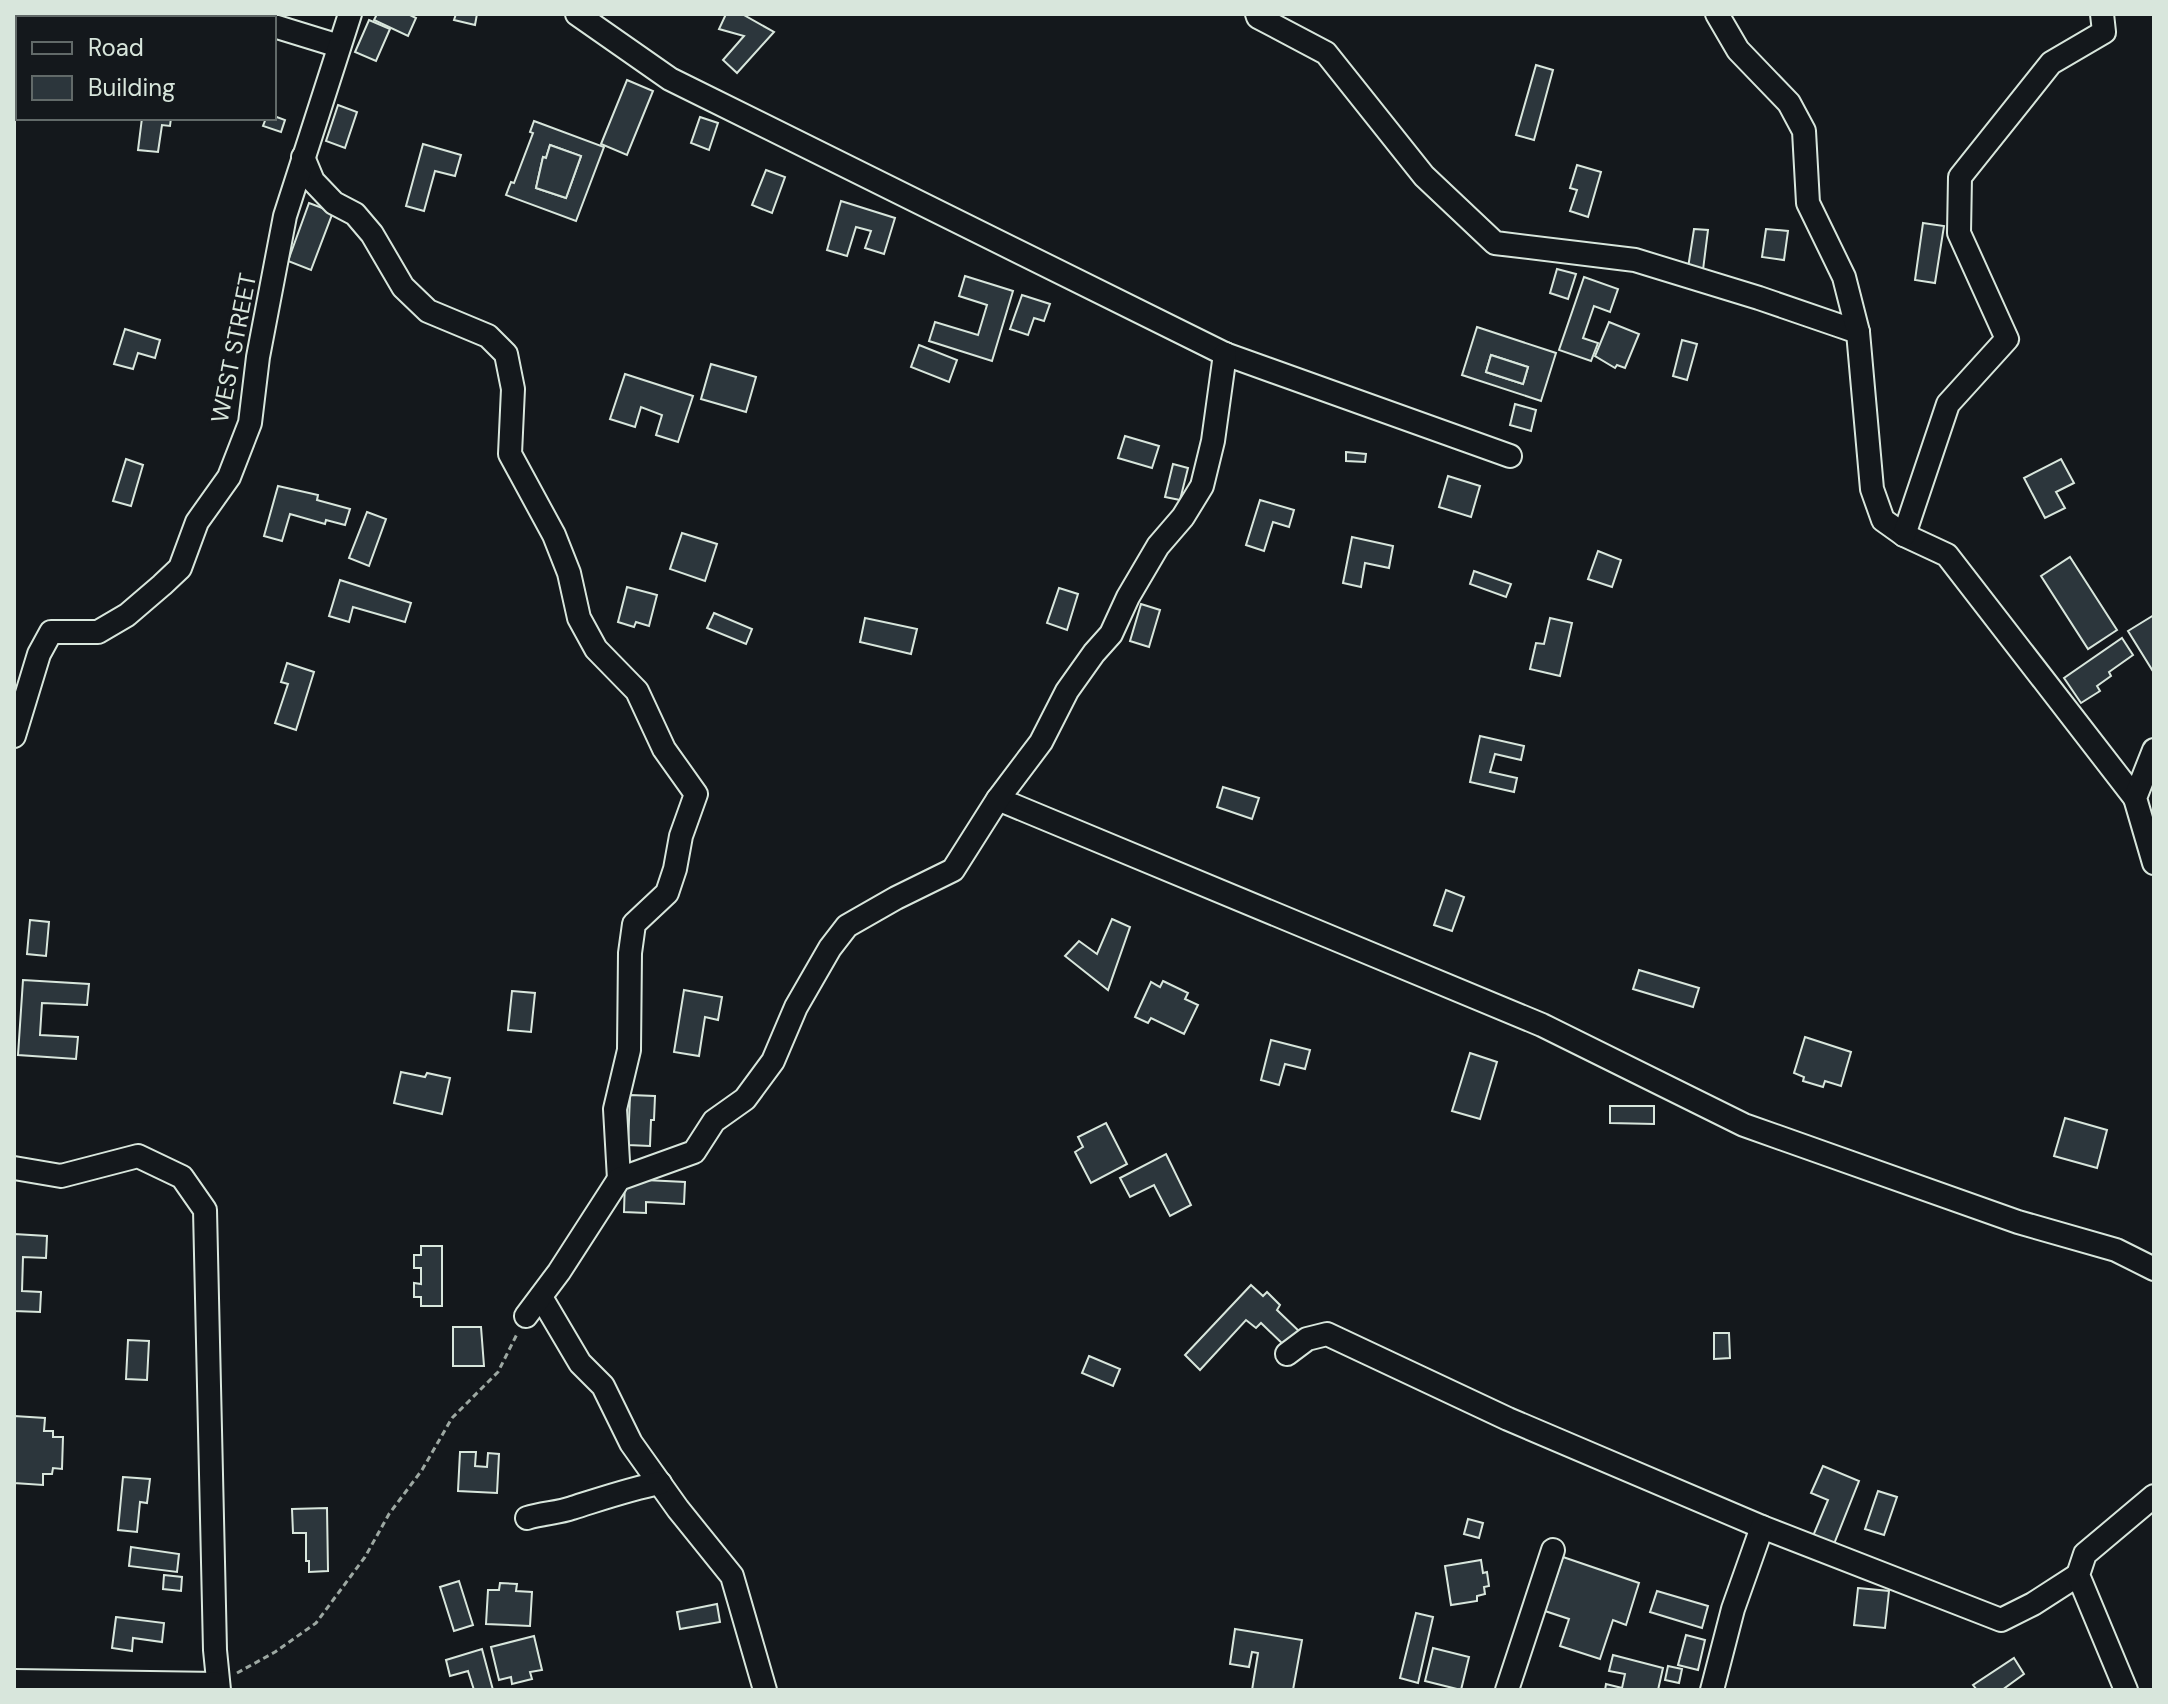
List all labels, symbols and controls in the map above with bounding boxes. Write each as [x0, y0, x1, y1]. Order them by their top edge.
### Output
legend [16, 16, 276, 120]
text: Road [88, 32, 144, 63]
text: Building [88, 72, 175, 103]
street label: WEST STREET [204, 270, 263, 425]

